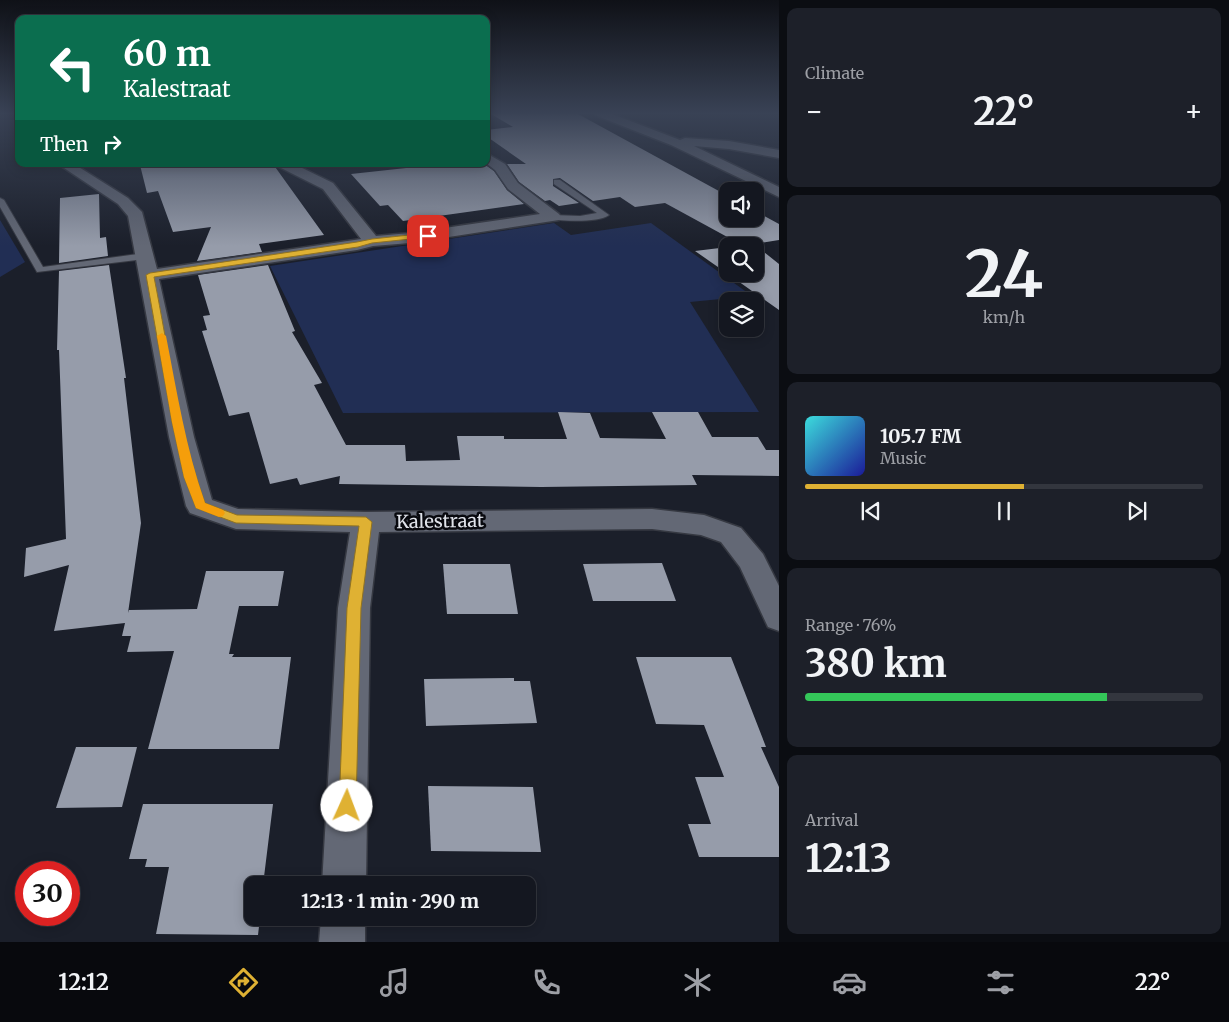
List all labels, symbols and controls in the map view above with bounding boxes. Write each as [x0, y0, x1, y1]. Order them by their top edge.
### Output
text: 60 m [123, 32, 211, 76]
icon: left [40, 35, 105, 100]
text: Climate [805, 63, 864, 83]
text: Kalestraat [123, 75, 231, 103]
text: 22° [973, 88, 1035, 135]
text: − [805, 93, 824, 129]
text: + [1184, 93, 1203, 129]
icon: right [98, 130, 126, 158]
text: Then [40, 132, 88, 156]
map controls [719, 182, 764, 337]
button: sound [719, 182, 764, 227]
pin [407, 215, 449, 257]
icon: arrive [414, 222, 442, 250]
text: 24 [965, 233, 1043, 315]
button: search [719, 237, 764, 282]
button: layers [719, 292, 764, 337]
text: km/h [983, 307, 1025, 327]
text: 105.7 FM [880, 424, 961, 448]
text: Music [880, 448, 926, 468]
icon: previous [857, 497, 885, 525]
icon: pause [990, 497, 1018, 525]
icon: next [1123, 497, 1151, 525]
street label: Kalestraat [396, 509, 484, 533]
text: Range · 76% [805, 615, 896, 635]
text: 380 km [805, 640, 947, 687]
position arrow [320, 779, 372, 831]
text: Arrival [805, 810, 858, 830]
text: 12:13 [805, 835, 891, 882]
speed limit sign: 30 [15, 861, 80, 926]
text: 12:13 · 1 min · 290 m [301, 889, 479, 913]
icon: directions [226, 965, 261, 1000]
icon: music [377, 965, 412, 1000]
icon: phone [529, 965, 564, 1000]
icon: climate [680, 965, 715, 1000]
icon: car [832, 965, 867, 1000]
icon: filters [983, 965, 1018, 1000]
text: 12:12 [58, 968, 109, 996]
text: 22° [1135, 968, 1171, 996]

